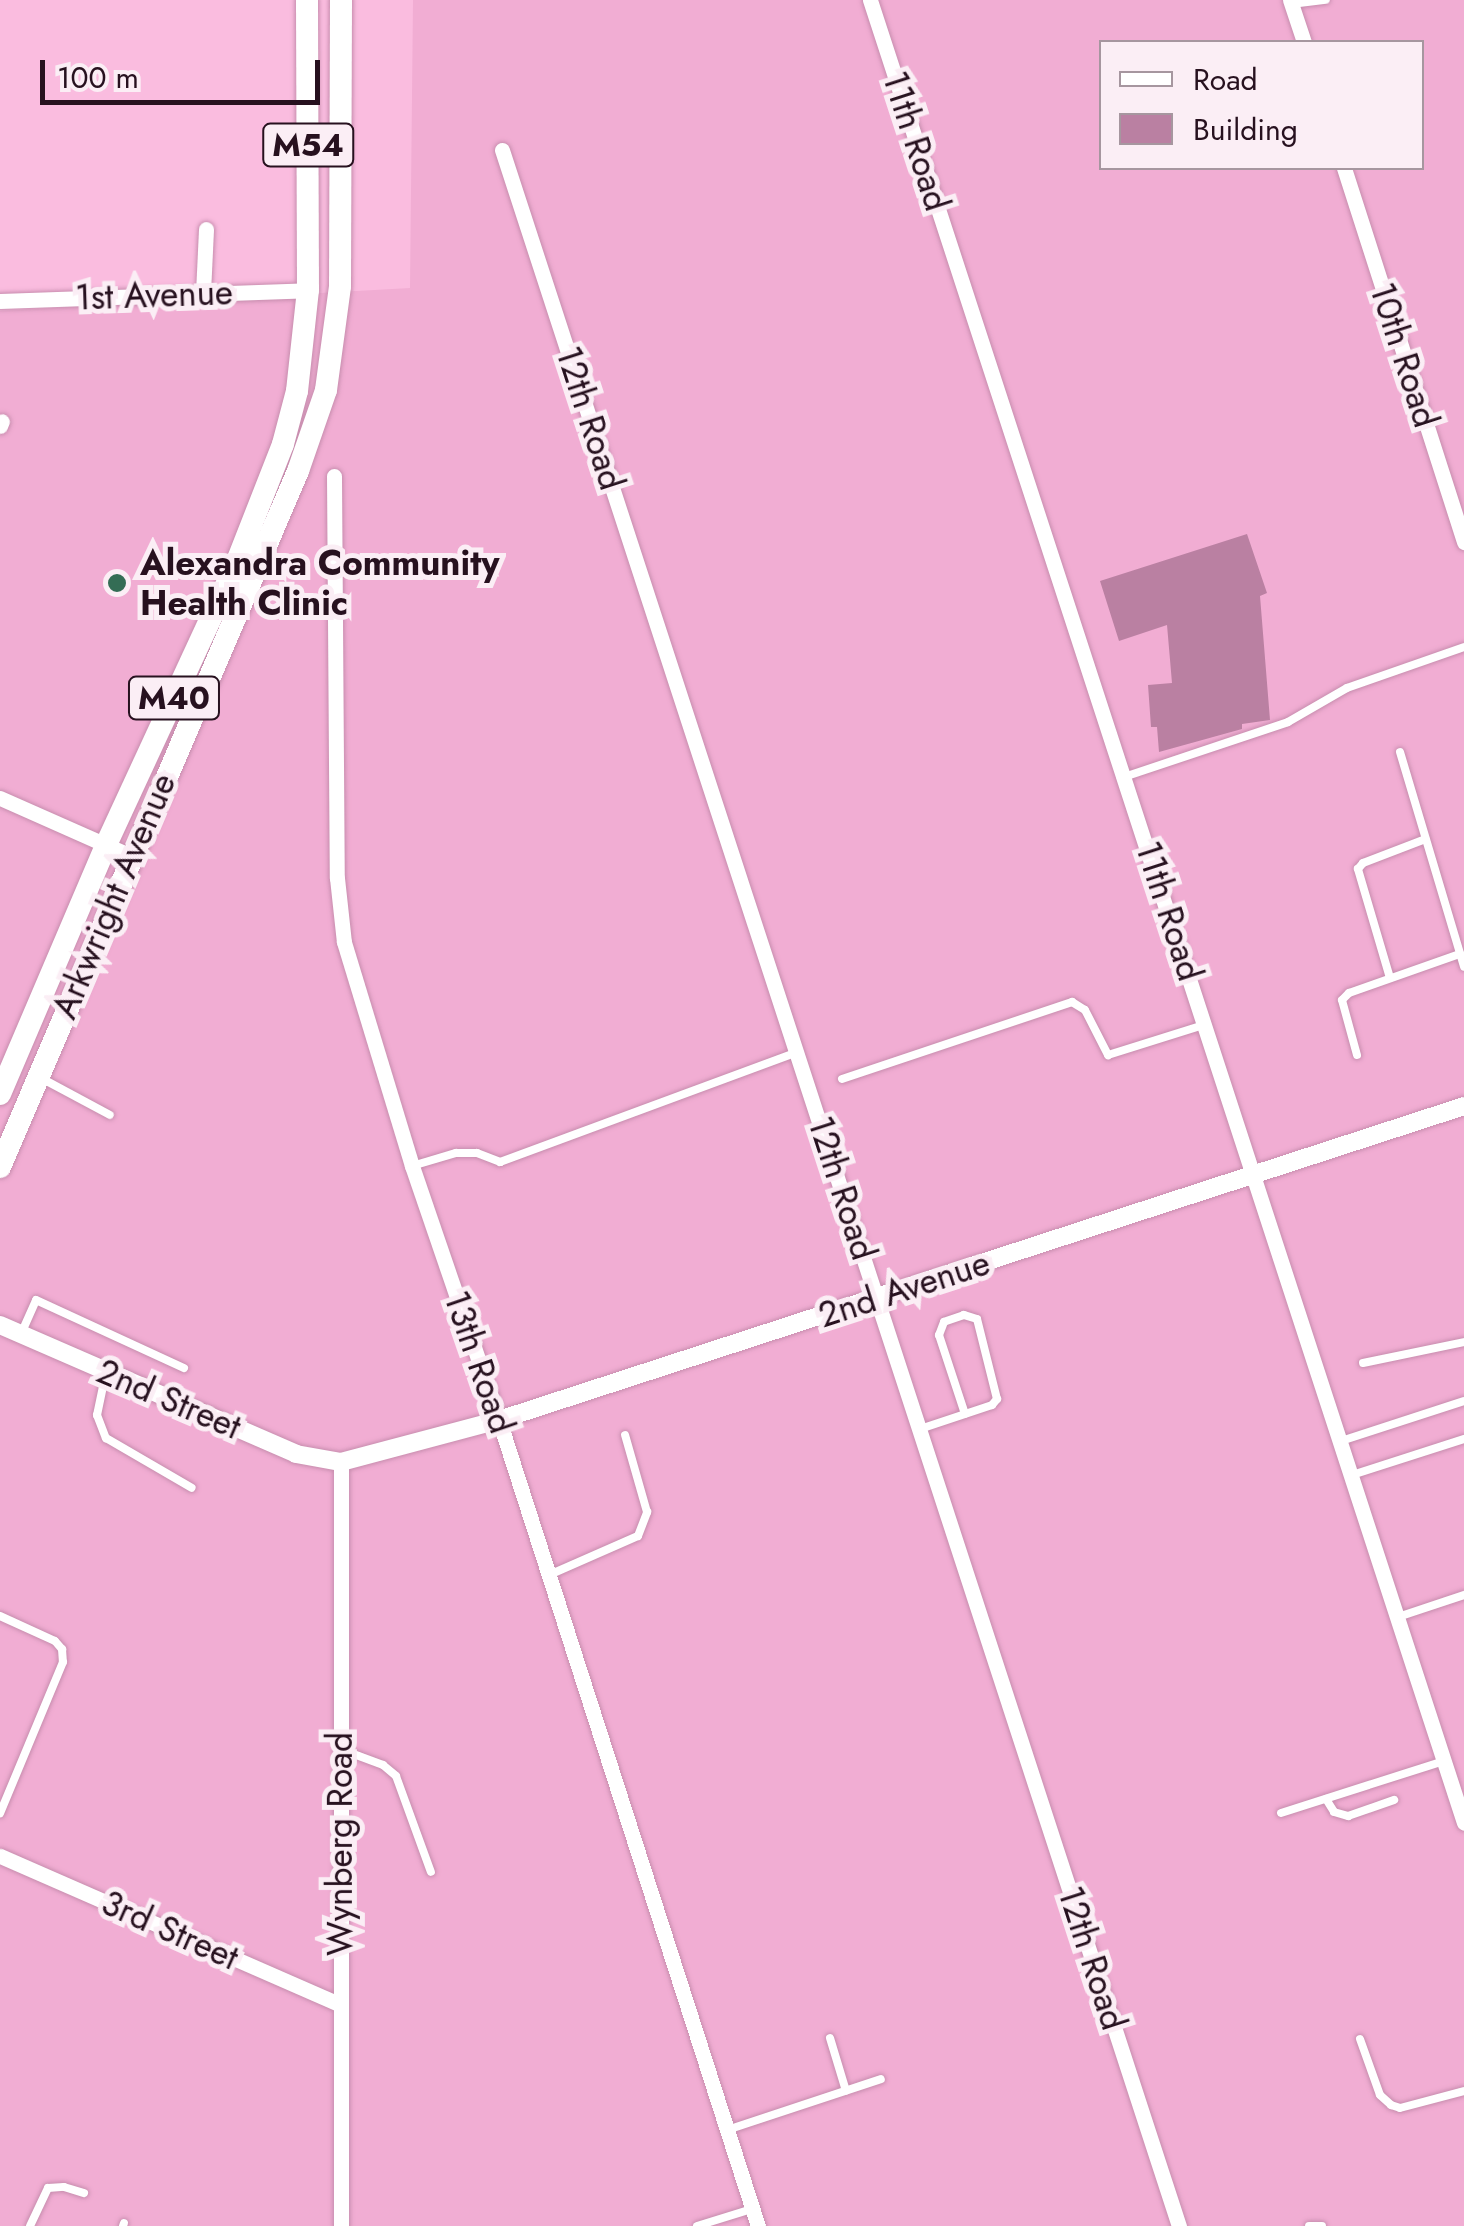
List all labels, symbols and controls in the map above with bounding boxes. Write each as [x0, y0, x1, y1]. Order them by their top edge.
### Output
scale bar [45, 40, 325, 102]
legend [1099, 40, 1424, 170]
text: 100 m [57, 56, 139, 99]
text: Road [1193, 58, 1258, 101]
street label: 11th Road [874, 66, 958, 216]
text: Building [1193, 108, 1298, 151]
road number: M54 [260, 118, 356, 172]
street label: 1st Avenue [74, 271, 234, 319]
street label: 10th Road [1361, 277, 1447, 433]
street label: 12th Road [547, 341, 633, 495]
place label: Alexandra Community Health Clinic [140, 542, 500, 624]
marker: Alexandra Community Health Clinic [104, 570, 130, 596]
road number: M40 [126, 671, 222, 725]
street label: Arkwright Avenue [43, 767, 185, 1025]
street label: 11th Road [1127, 836, 1211, 986]
street label: 12th Road [799, 1111, 885, 1265]
street label: 2nd Avenue [813, 1242, 995, 1336]
street label: 13th Road [435, 1285, 523, 1439]
street label: 2nd Street [91, 1350, 247, 1448]
street label: Wynberg Road [319, 1732, 361, 1956]
street label: 3rd Street [95, 1881, 245, 1979]
street label: 12th Road [1049, 1881, 1135, 2035]

